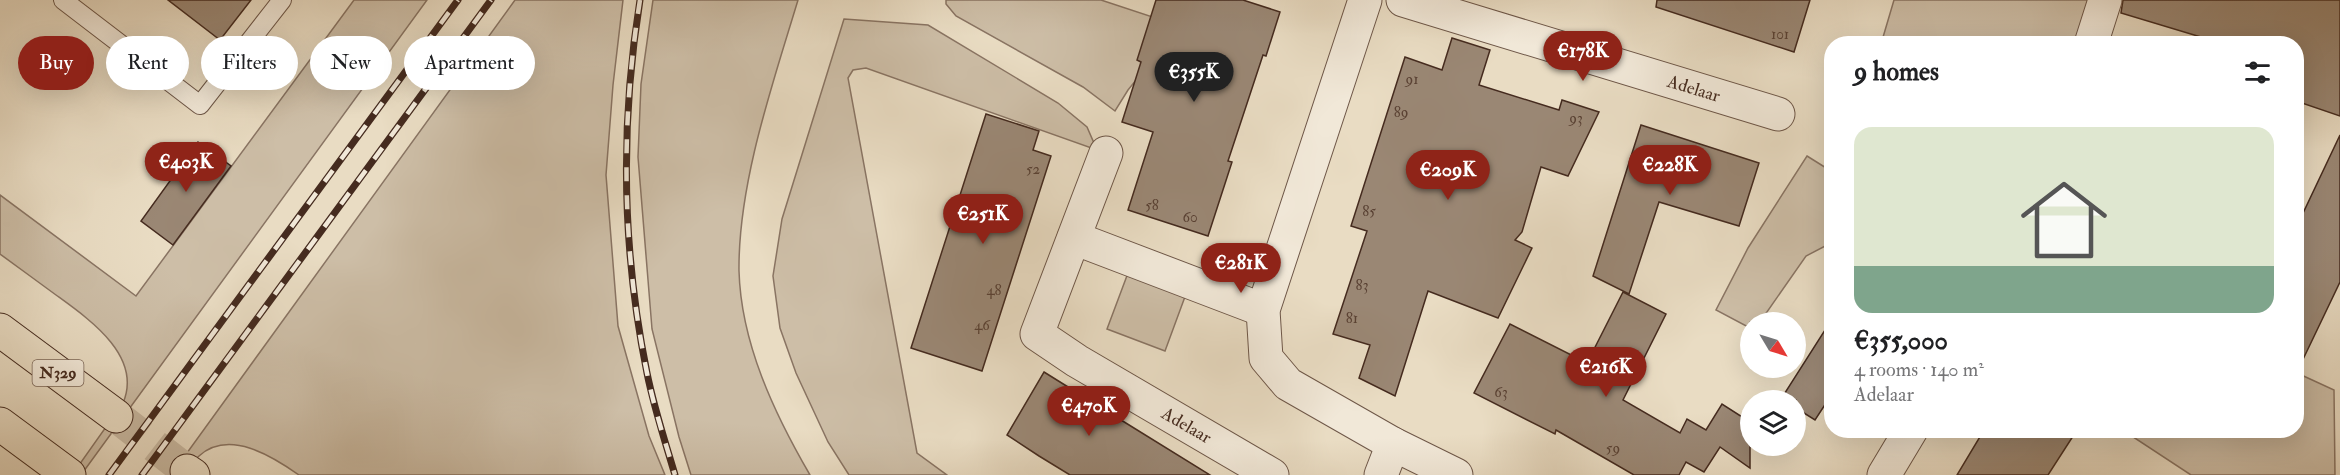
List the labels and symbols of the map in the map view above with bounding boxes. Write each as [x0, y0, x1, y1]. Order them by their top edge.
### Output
house number: 101 [1771, 25, 1789, 44]
pin: €178K [1541, 31, 1625, 82]
pin: €355K [1152, 52, 1236, 103]
street label: Adelaar [1664, 69, 1723, 107]
house number: 91 [1405, 70, 1419, 89]
house number: 89 [1394, 103, 1408, 122]
house number: 93 [1568, 109, 1583, 128]
pin: €403K [144, 142, 228, 193]
pin: €228K [1628, 145, 1712, 196]
pin: €209K [1406, 150, 1490, 201]
house number: 52 [1026, 160, 1040, 179]
pin: €251K [941, 194, 1025, 245]
house number: 58 [1145, 196, 1159, 215]
house number: 85 [1362, 202, 1376, 221]
house number: 60 [1182, 208, 1198, 227]
pin: €281K [1199, 243, 1283, 294]
house number: 83 [1356, 276, 1368, 295]
house number: 48 [986, 281, 1002, 300]
house number: 81 [1346, 309, 1358, 328]
north arrow [1740, 312, 1806, 378]
house number: 46 [974, 316, 991, 335]
pin: €216K [1564, 347, 1648, 398]
road number: N329 [32, 360, 84, 386]
house number: 63 [1494, 383, 1508, 402]
pin: €470K [1047, 386, 1131, 437]
street label: Adelaar [1157, 401, 1216, 449]
house number: 59 [1606, 439, 1620, 458]

